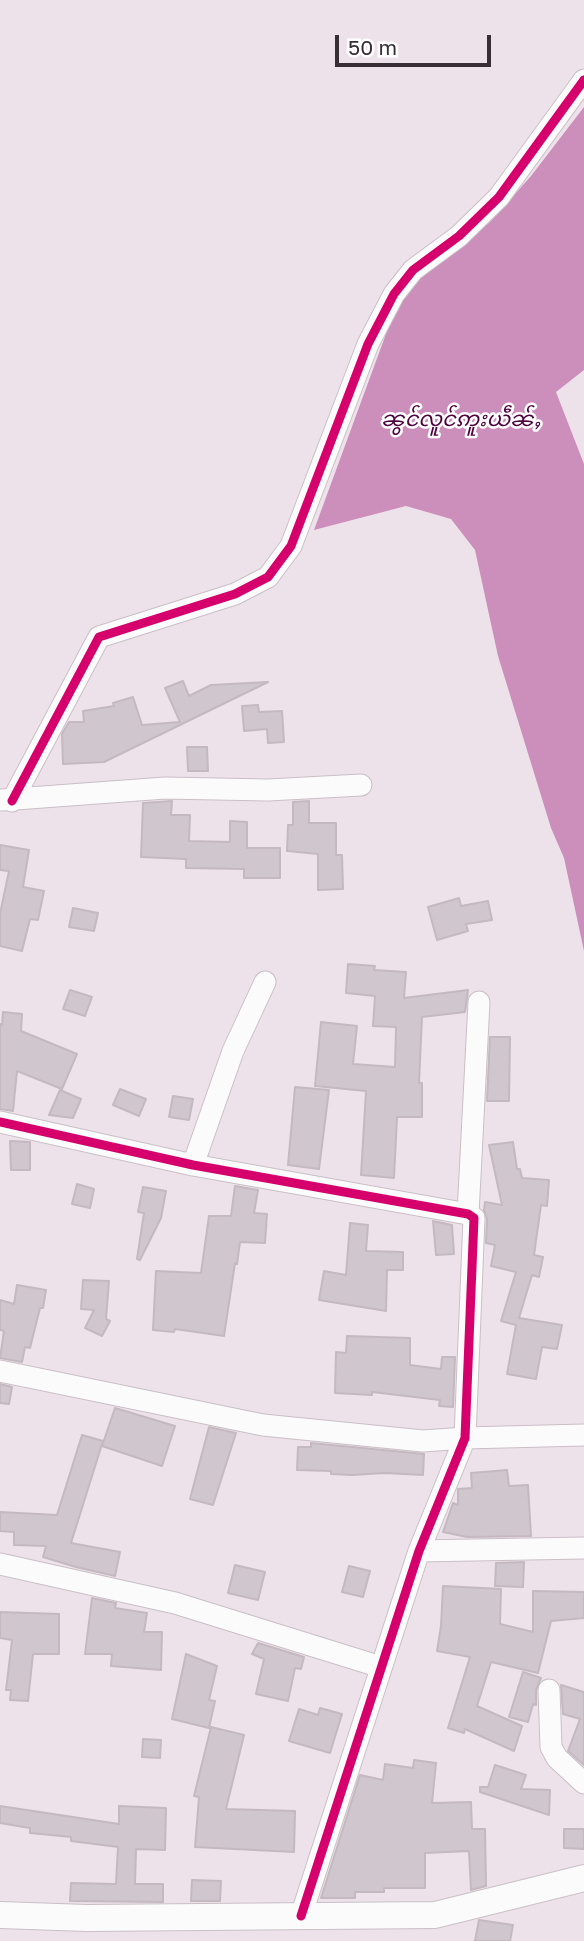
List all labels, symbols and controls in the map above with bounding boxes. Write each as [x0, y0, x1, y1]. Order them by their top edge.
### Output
scale bar [339, 21, 495, 65]
text: 50 m [348, 34, 397, 60]
water label: ၼွင်လူင်ဢူးယဵၼ်ႇ [381, 406, 541, 432]

